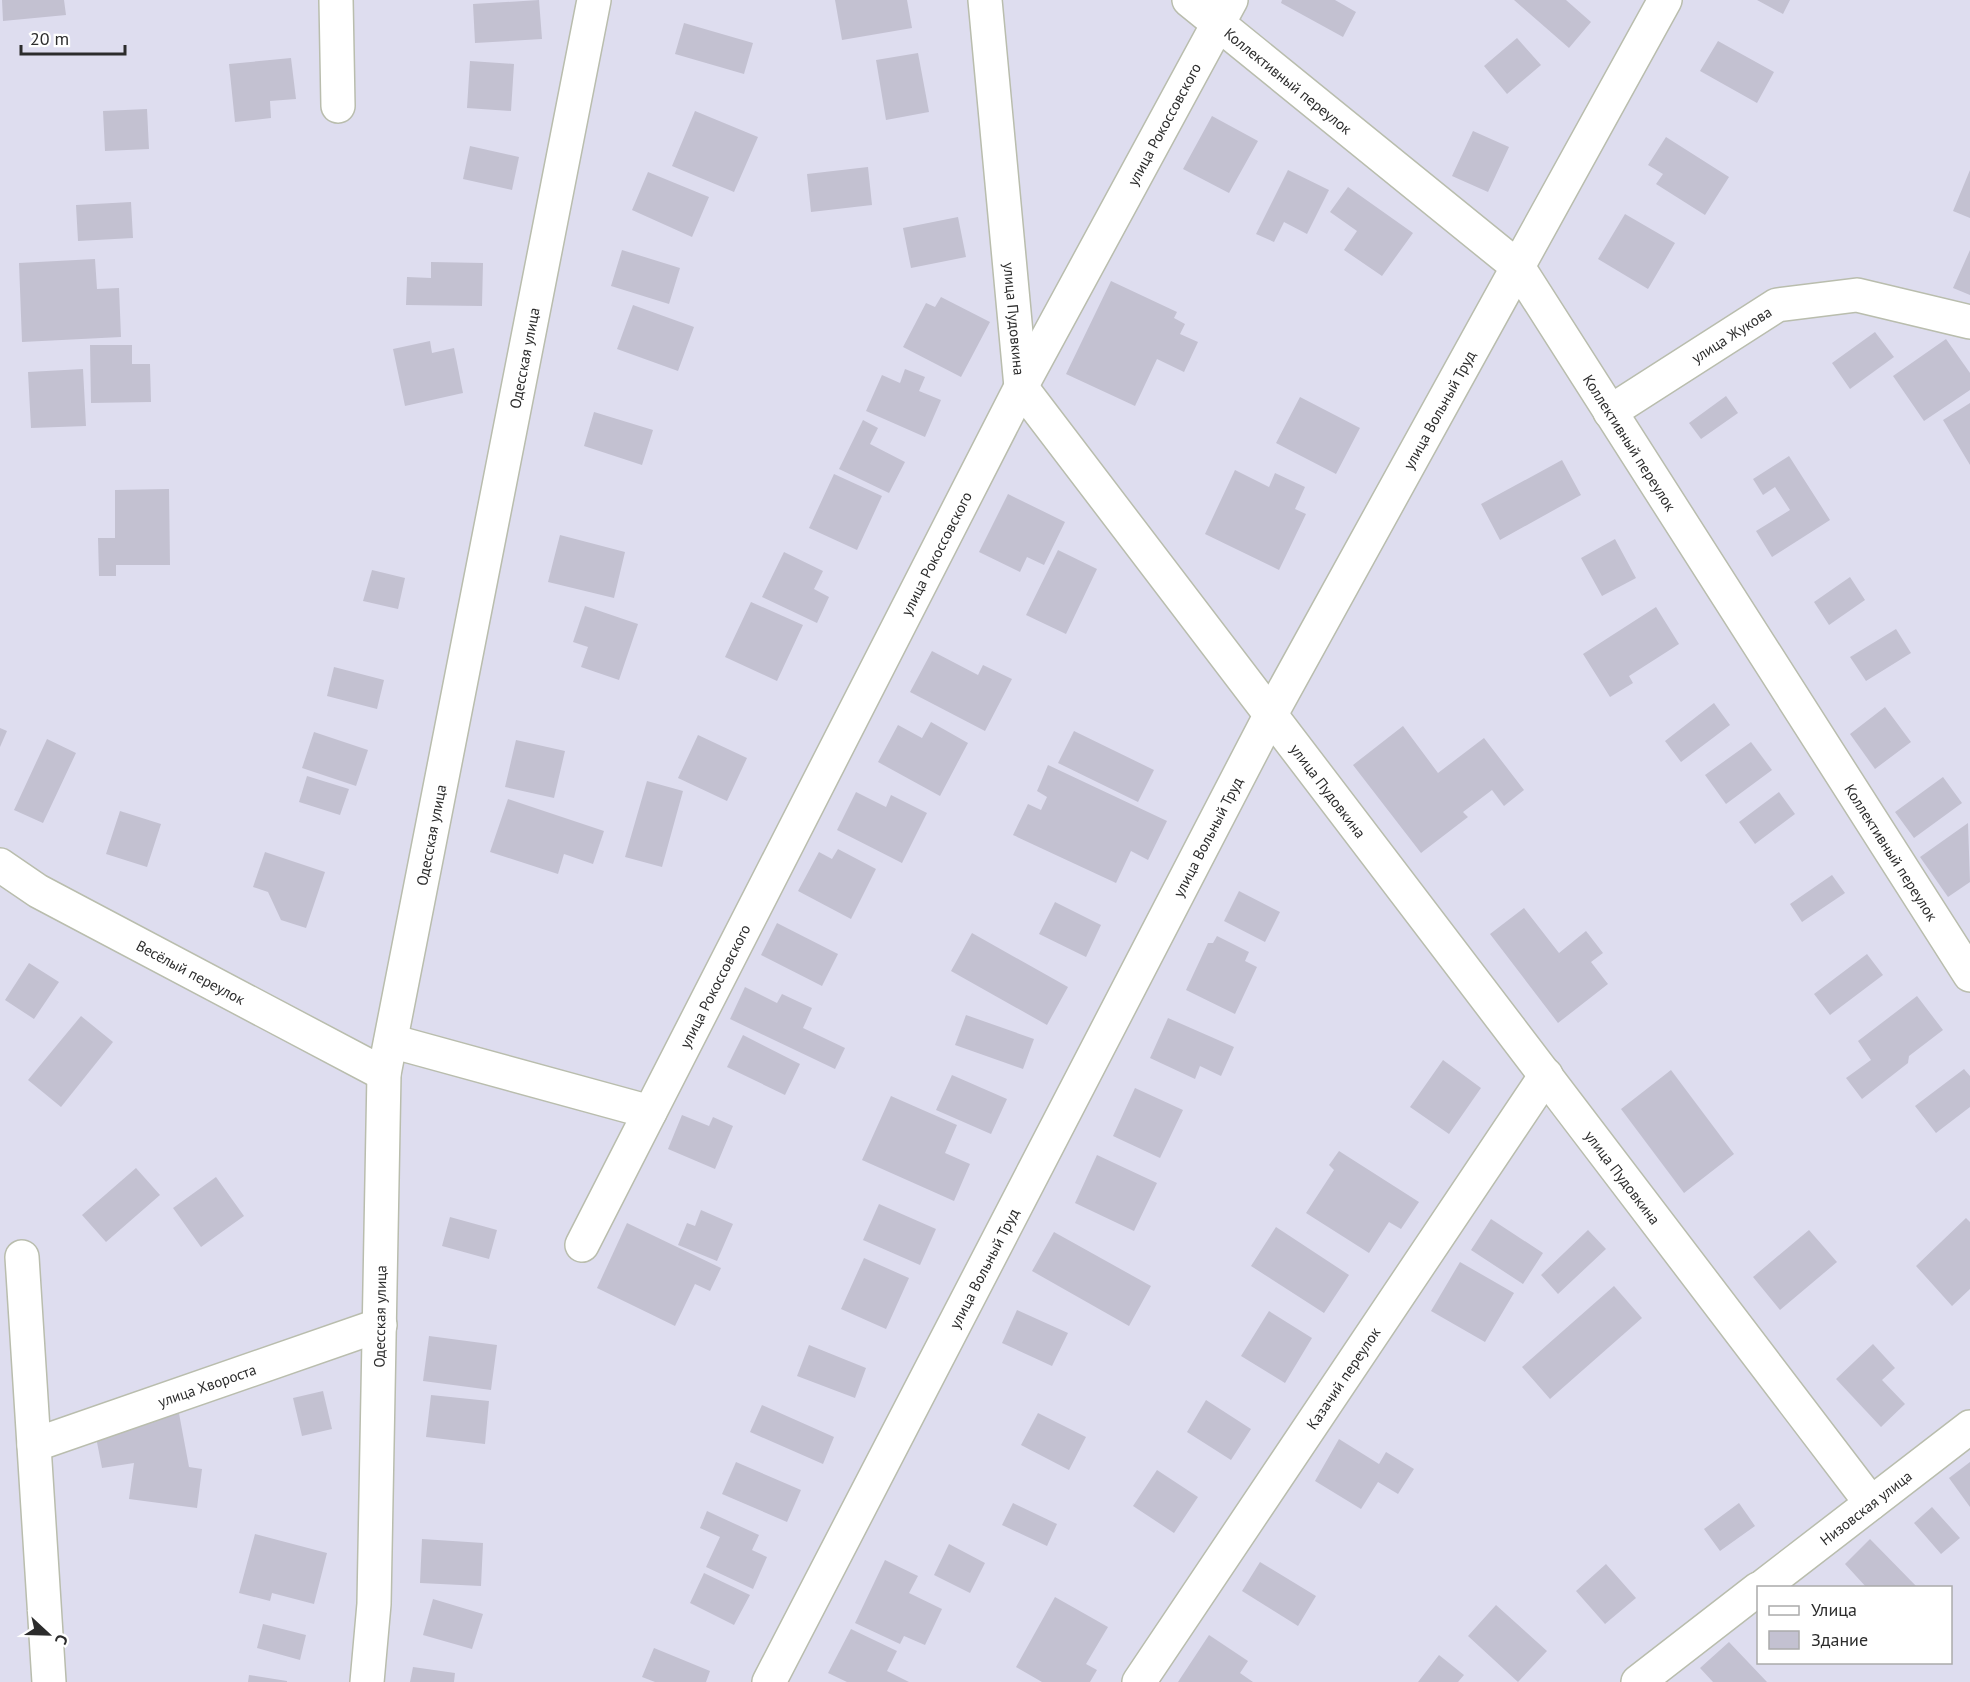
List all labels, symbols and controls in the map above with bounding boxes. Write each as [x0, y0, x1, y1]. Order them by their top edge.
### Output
scale bar [21, 18, 124, 56]
street label: Коллективный переулок [1221, 23, 1357, 139]
text: 20 m [30, 27, 69, 50]
street label: улица Рокоссовского [1123, 59, 1205, 189]
street label: улица Пудовкина [1000, 261, 1029, 376]
street label: улица Жукова [1688, 302, 1775, 367]
street label: Одесская улица [505, 306, 543, 410]
street label: улица Вольный Труд [1399, 347, 1479, 472]
street label: Коллективный переулок [1579, 371, 1681, 515]
street label: улица Рокоссовского [896, 488, 976, 618]
street label: улица Пудовкина [1286, 740, 1370, 842]
street label: улица Вольный Труд [1168, 774, 1246, 900]
street label: Коллективный переулок [1841, 780, 1943, 925]
street label: Одесская улица [412, 783, 450, 887]
street label: улица Рокоссовского [675, 921, 754, 1051]
street label: Весёлый переулок [133, 935, 249, 1009]
street label: улица Пудовкина [1581, 1126, 1665, 1228]
street label: улица Вольный Труд [945, 1205, 1023, 1332]
street label: Одесская улица [369, 1265, 390, 1368]
street label: Казачий переулок [1302, 1323, 1384, 1433]
street label: улица Хвороста [155, 1359, 259, 1411]
street label: Низовская улица [1816, 1466, 1915, 1549]
legend [1757, 1586, 1952, 1664]
text: Улица [1811, 1598, 1857, 1621]
north arrow [18, 1604, 78, 1664]
text: Здание [1811, 1628, 1868, 1651]
text: С [51, 1632, 73, 1648]

